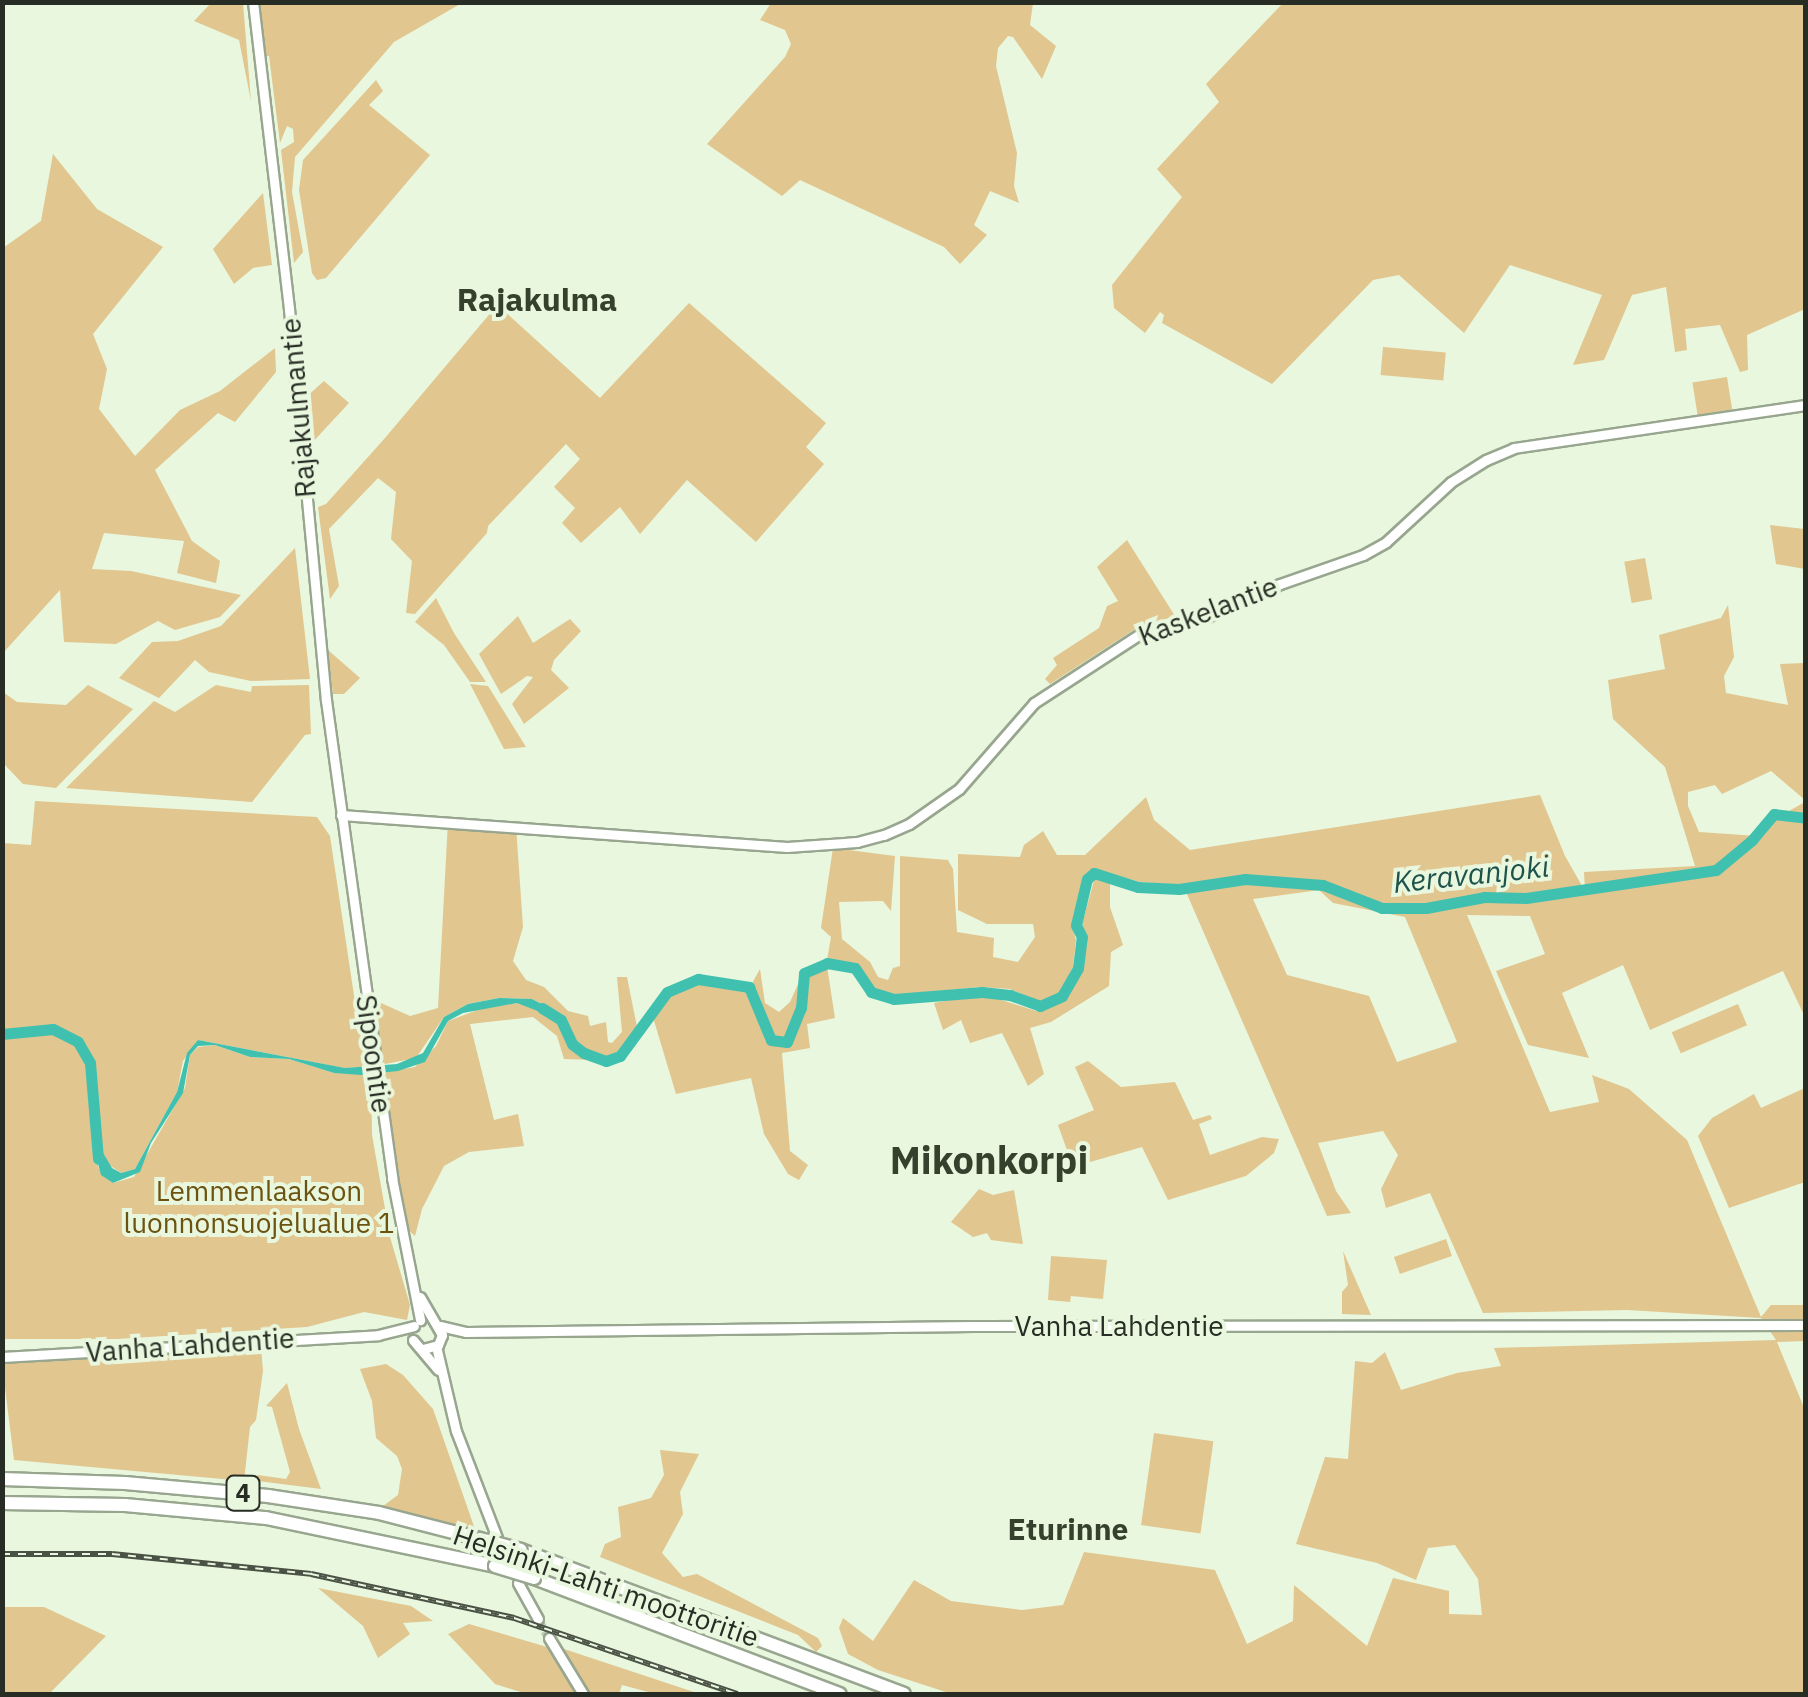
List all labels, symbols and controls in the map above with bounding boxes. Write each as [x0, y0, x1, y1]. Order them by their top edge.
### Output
district label: Rajakulma [457, 280, 617, 318]
street label: Rajakulmantie [273, 317, 323, 499]
street label: Kaskelantie [1134, 569, 1282, 653]
water label: Keravanjoki [1391, 848, 1551, 900]
street label: Sipoontie [349, 993, 399, 1115]
district label: Mikonkorpi [890, 1137, 1088, 1183]
park label: Lemmenlaakson luonnonsuojelualue 1 [124, 1174, 394, 1240]
street label: Vanha Lahdentie [1014, 1309, 1224, 1343]
street label: Vanha Lahdentie [85, 1321, 295, 1369]
road number: 4 [226, 1473, 260, 1513]
district label: Eturinne [1008, 1511, 1128, 1547]
street label: Helsinki-Lahti moottoritie [449, 1518, 763, 1654]

